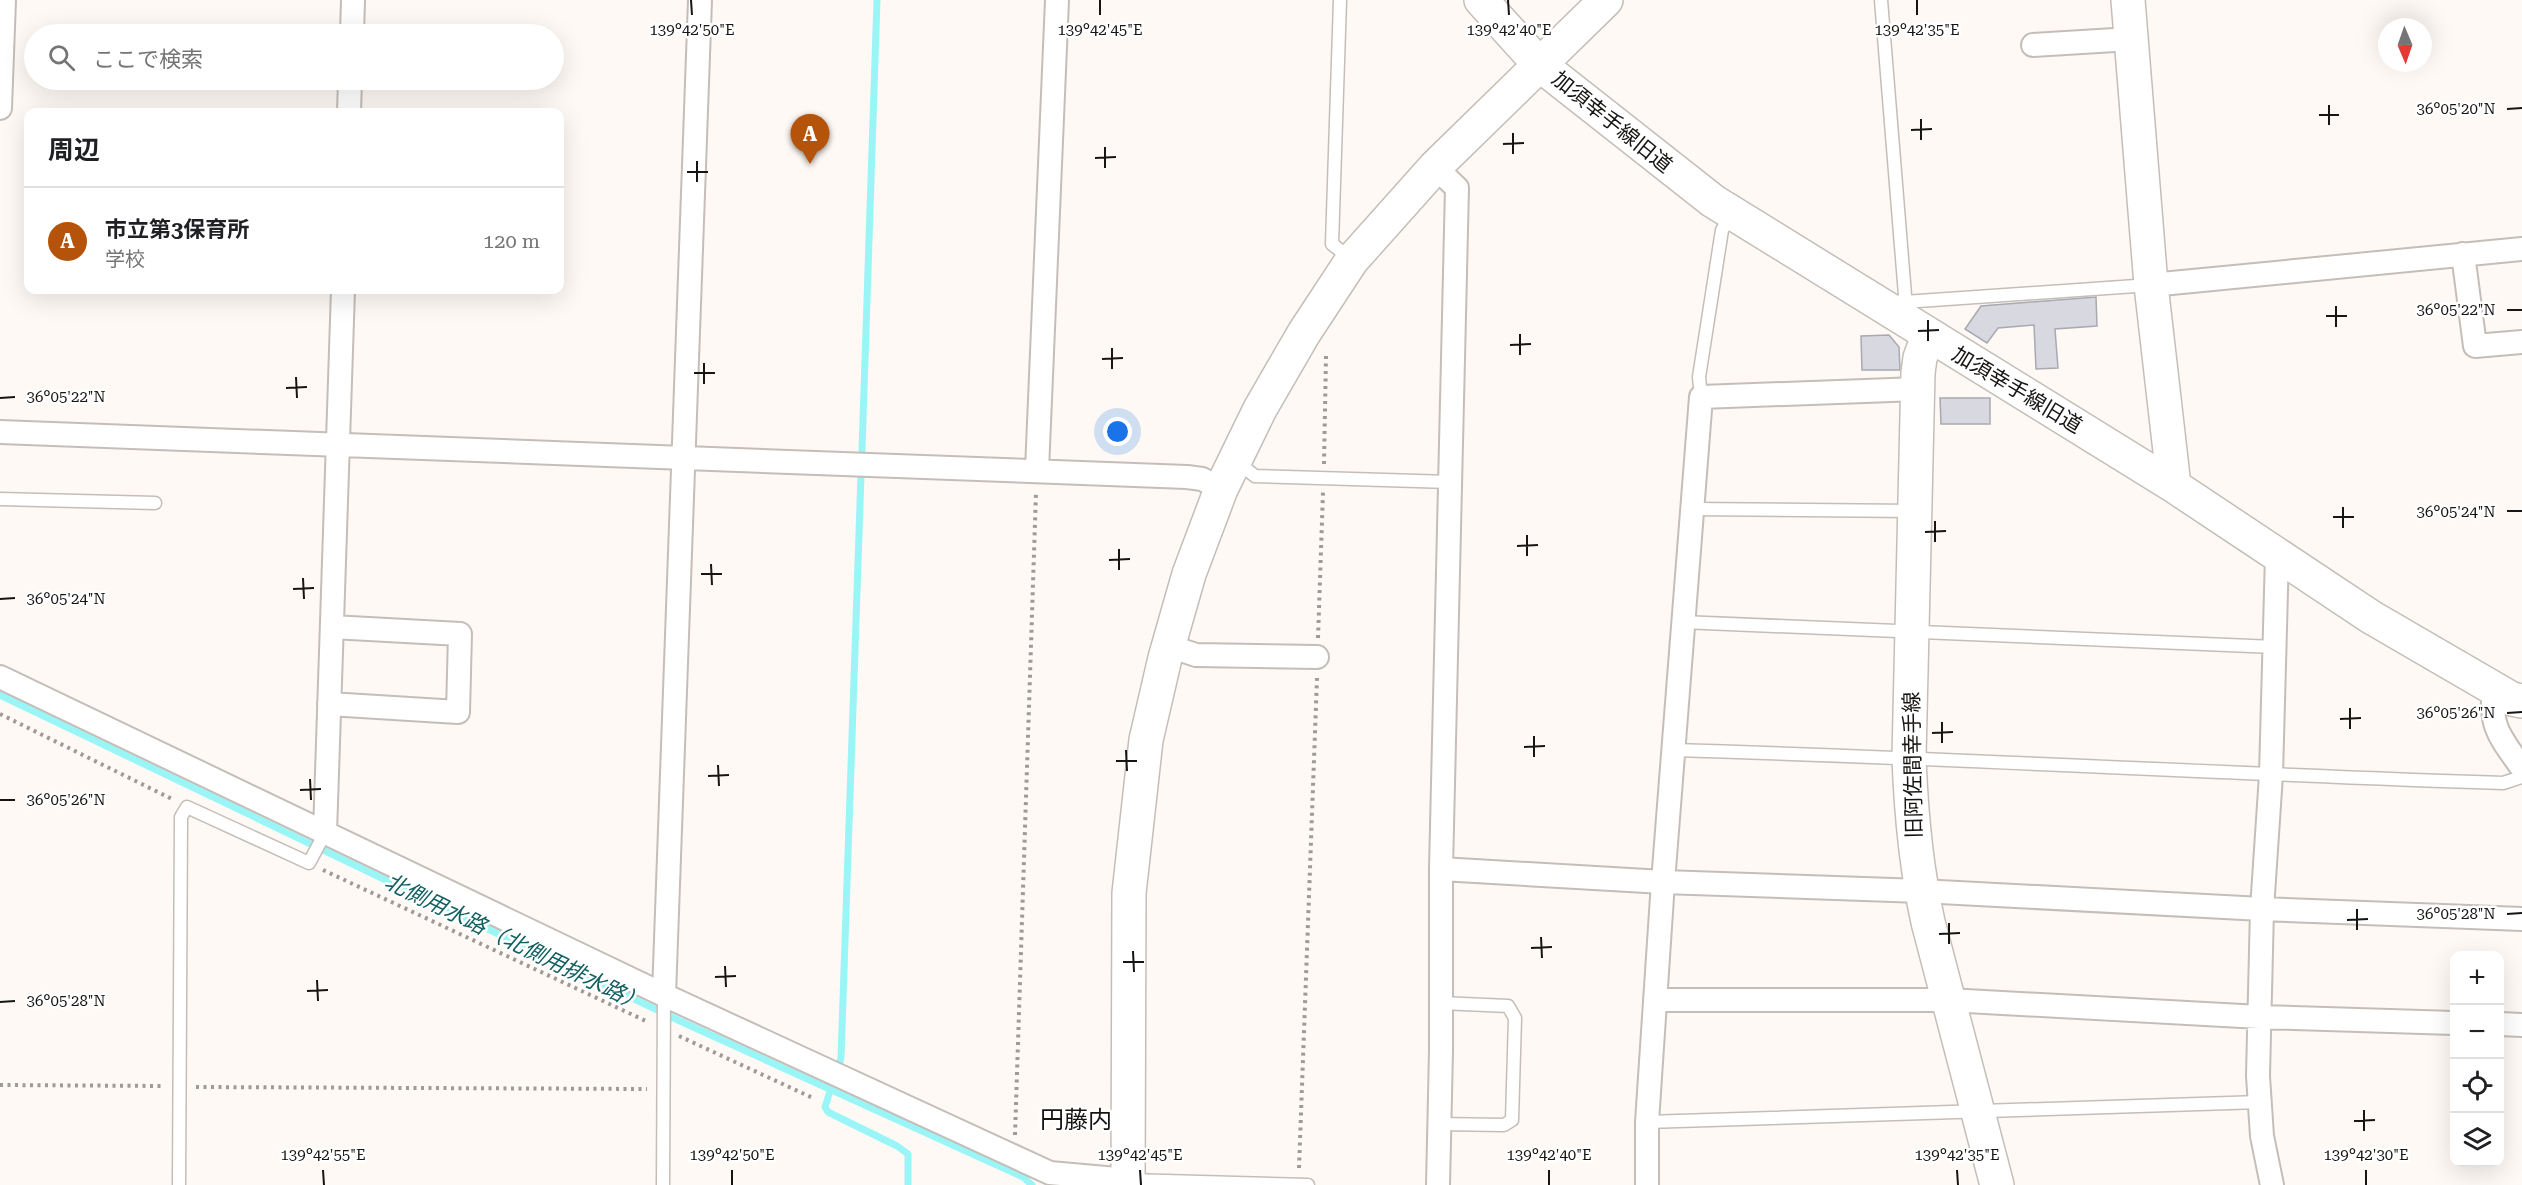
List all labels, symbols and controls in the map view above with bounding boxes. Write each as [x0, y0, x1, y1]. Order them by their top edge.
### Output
north arrow [2378, 18, 2432, 72]
text: 139°42'50"E [649, 21, 735, 39]
text: 139°42'45"E [1057, 21, 1143, 39]
text: 139°42'40"E [1466, 21, 1552, 39]
text: 139°42'35"E [1874, 21, 1960, 39]
search box [24, 24, 564, 90]
icon: search [45, 41, 78, 74]
text: ここで検索 [93, 47, 203, 72]
street label: 加須幸手線旧道 [1547, 66, 1677, 178]
text: 36°05'20"N [2416, 100, 2496, 118]
pin: A [790, 114, 830, 164]
text: 周辺 [48, 135, 100, 165]
text: 市立第3保育所 [105, 217, 249, 242]
text: A [60, 229, 75, 253]
text: 120 m [483, 229, 540, 253]
text: 学校 [105, 247, 145, 271]
text: 36°05'22"N [2416, 301, 2496, 319]
street label: 加須幸手線旧道 [1948, 342, 2086, 438]
text: 36°05'22"N [26, 388, 106, 406]
your location [1103, 417, 1132, 446]
text: 36°05'24"N [2416, 503, 2496, 521]
text: 36°05'24"N [26, 590, 106, 608]
street label: 旧阿佐間幸手線 [1900, 691, 1926, 839]
text: 36°05'26"N [2416, 704, 2496, 722]
text: 36°05'26"N [26, 791, 106, 809]
water label: 北側用水路（北側用排水路） [381, 869, 649, 1016]
text: 36°05'28"N [2416, 905, 2496, 923]
map controls [2450, 951, 2504, 1167]
button: + [2450, 951, 2504, 1005]
text: 36°05'28"N [26, 992, 106, 1010]
button: − [2450, 1005, 2504, 1059]
button: locate [2450, 1059, 2504, 1113]
district label: 円藤内 [1040, 1106, 1112, 1134]
button: layers [2450, 1113, 2504, 1167]
text: 139°42'55"E [280, 1146, 366, 1164]
text: 139°42'50"E [689, 1146, 775, 1164]
text: 139°42'45"E [1097, 1146, 1183, 1164]
text: 139°42'40"E [1506, 1146, 1592, 1164]
text: 139°42'35"E [1914, 1146, 2000, 1164]
text: 139°42'30"E [2323, 1146, 2409, 1164]

